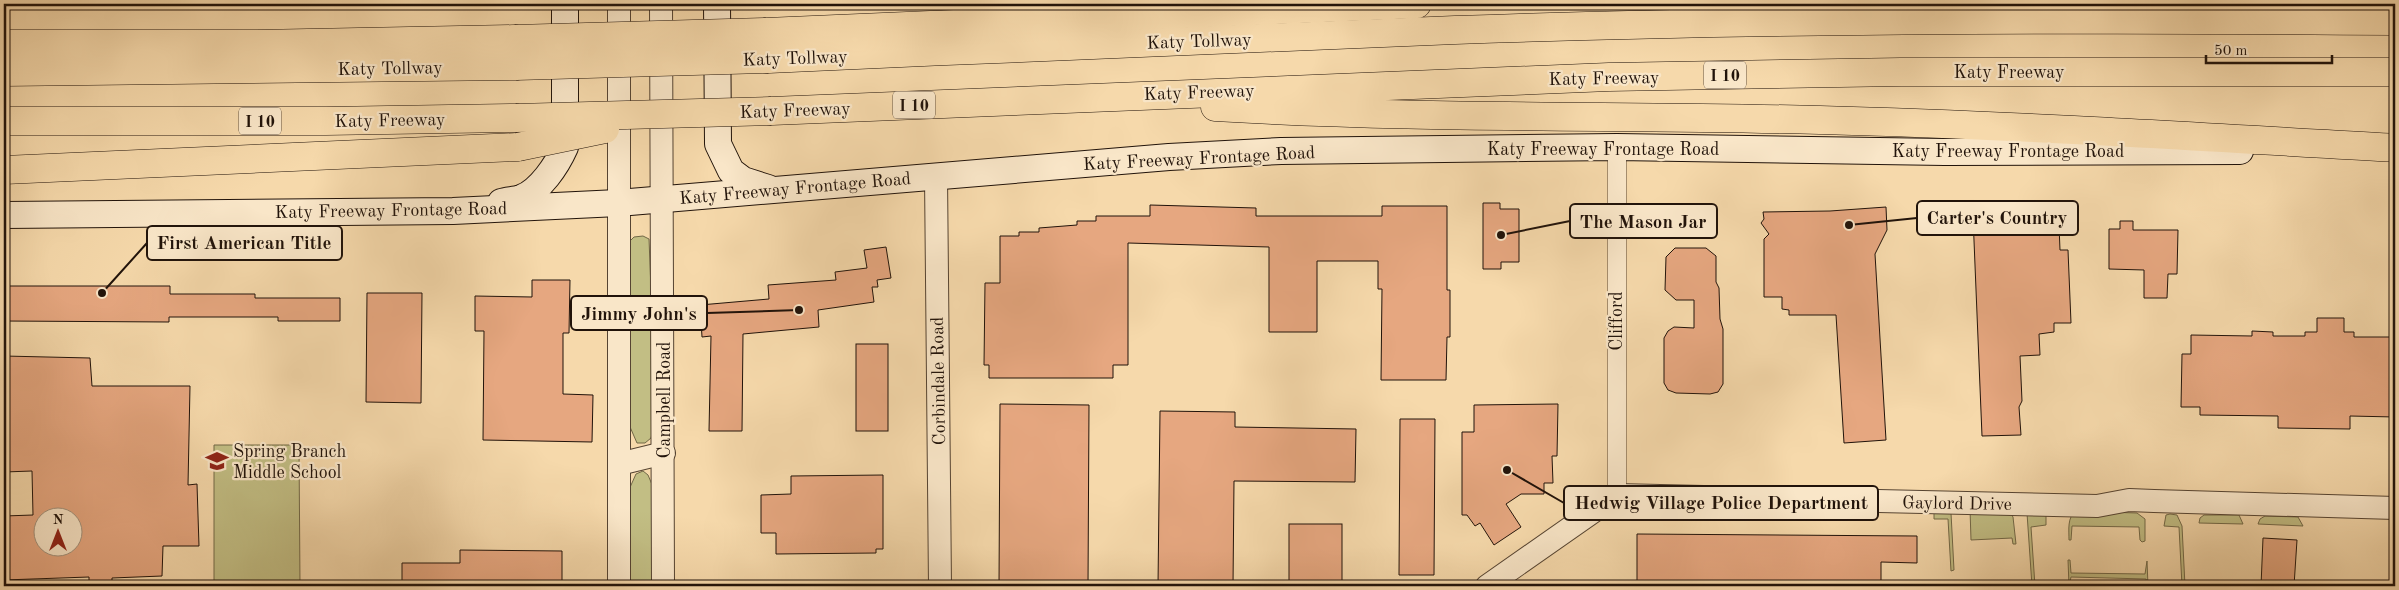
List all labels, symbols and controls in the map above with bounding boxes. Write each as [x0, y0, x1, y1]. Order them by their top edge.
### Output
street label: Katy Tollway [1146, 31, 1252, 53]
scale bar [2206, 32, 2333, 64]
text: 50 m [2214, 44, 2248, 59]
street label: Katy Tollway [742, 48, 848, 70]
street label: Katy Tollway [337, 59, 443, 79]
road number: I 10 [1704, 62, 1746, 88]
street label: Katy Freeway [1953, 64, 2065, 82]
street label: Katy Freeway [1548, 69, 1660, 89]
street label: Katy Freeway [1143, 82, 1255, 104]
road number: I 10 [893, 92, 935, 118]
street label: Katy Freeway [739, 100, 851, 122]
road number: I 10 [239, 108, 281, 134]
street label: Katy Freeway [334, 111, 446, 131]
street label: Katy Freeway Frontage Road [1487, 141, 1719, 159]
street label: Katy Freeway Frontage Road [1892, 143, 2124, 161]
street label: Katy Freeway Frontage Road [1082, 144, 1316, 174]
street label: Katy Freeway Frontage Road [678, 170, 912, 208]
street label: Katy Freeway Frontage Road [275, 200, 507, 222]
callout: Carter's Country [1917, 201, 2078, 235]
callout: The Mason Jar [1570, 204, 1717, 238]
text: Carter's Country [1927, 210, 2067, 229]
text: The Mason Jar [1580, 214, 1706, 233]
callout: First American Title [147, 226, 342, 260]
text: First American Title [157, 235, 331, 254]
street label: Clifford [1608, 291, 1626, 351]
callout: Jimmy John's [571, 296, 707, 330]
text: Jimmy John's [581, 306, 697, 325]
street label: Corbindale Road [929, 316, 949, 446]
street label: Campbell Road [656, 342, 674, 458]
place label: Spring Branch Middle School [233, 443, 346, 482]
school or university icon: Spring Branch Middle School [204, 448, 230, 474]
callout: Hedwig Village Police Department [1564, 486, 1878, 520]
street label: Gaylord Drive [1902, 494, 2012, 514]
text: Hedwig Village Police Department [1574, 495, 1868, 514]
north arrow [32, 508, 82, 558]
text: N [53, 513, 64, 527]

